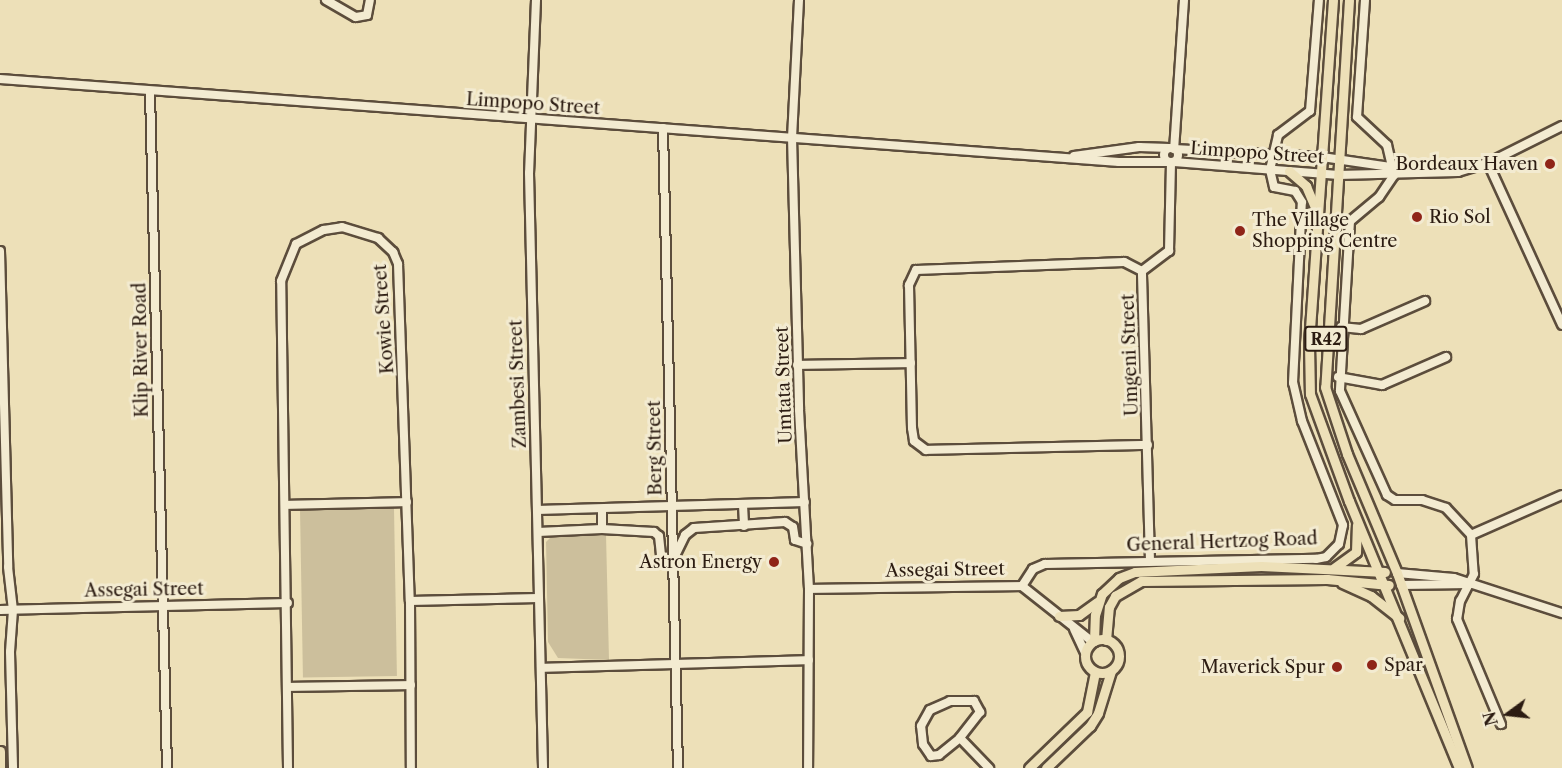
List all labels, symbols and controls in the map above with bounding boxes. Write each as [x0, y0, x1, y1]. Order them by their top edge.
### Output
street label: Limpopo Street [465, 89, 601, 119]
street label: Limpopo Street [1189, 138, 1325, 168]
place label: Bordeaux Haven [1395, 153, 1538, 175]
marker: Bordeaux Haven [1543, 157, 1557, 171]
place label: Rio Sol [1429, 206, 1491, 228]
place label: The Village Shopping Centre [1252, 210, 1397, 252]
marker: Rio Sol [1410, 210, 1424, 224]
marker: The Village Shopping Centre [1233, 224, 1247, 238]
street label: Kowie Street [369, 263, 399, 375]
street label: Klip River Road [129, 282, 153, 418]
street label: Umgeni Street [1117, 294, 1143, 416]
street label: Zambesi Street [505, 319, 531, 449]
street label: Umtata Street [771, 326, 797, 444]
road number: R42 [1304, 326, 1348, 352]
street label: Berg Street [643, 400, 667, 496]
street label: General Hertzog Road [1126, 528, 1318, 556]
place label: Astron Energy [639, 551, 762, 573]
marker: Astron Energy [767, 555, 781, 569]
street label: Assegai Street [885, 558, 1005, 582]
street label: Assegai Street [84, 578, 204, 602]
place label: Spar [1384, 654, 1423, 676]
place label: Maverick Spur [1200, 656, 1325, 678]
marker: Spar [1365, 658, 1379, 672]
marker: Maverick Spur [1330, 660, 1344, 674]
north arrow [1478, 684, 1538, 744]
text: N [1479, 709, 1502, 728]

